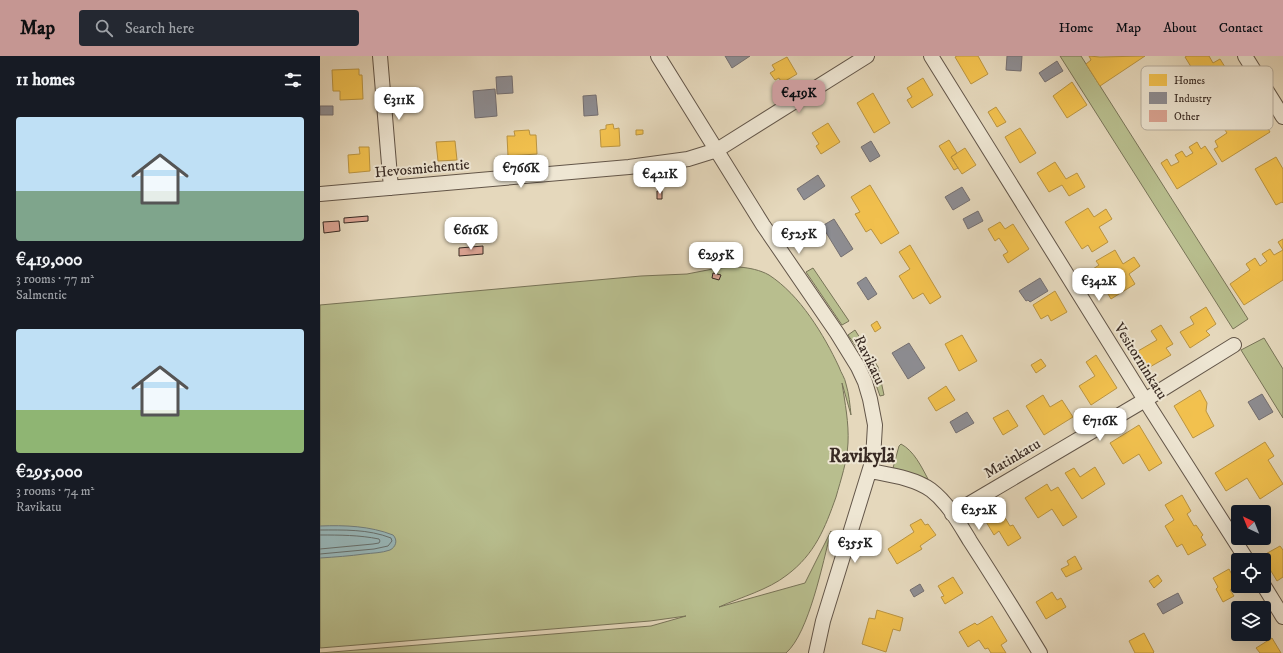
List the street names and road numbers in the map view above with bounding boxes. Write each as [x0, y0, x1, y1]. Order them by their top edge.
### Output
street label: Hevosmiehentie [374, 155, 470, 182]
street label: Vesitorninkatu [1109, 319, 1172, 403]
street label: Ravikatu [849, 332, 890, 388]
street label: Matinkatu [981, 434, 1044, 483]

